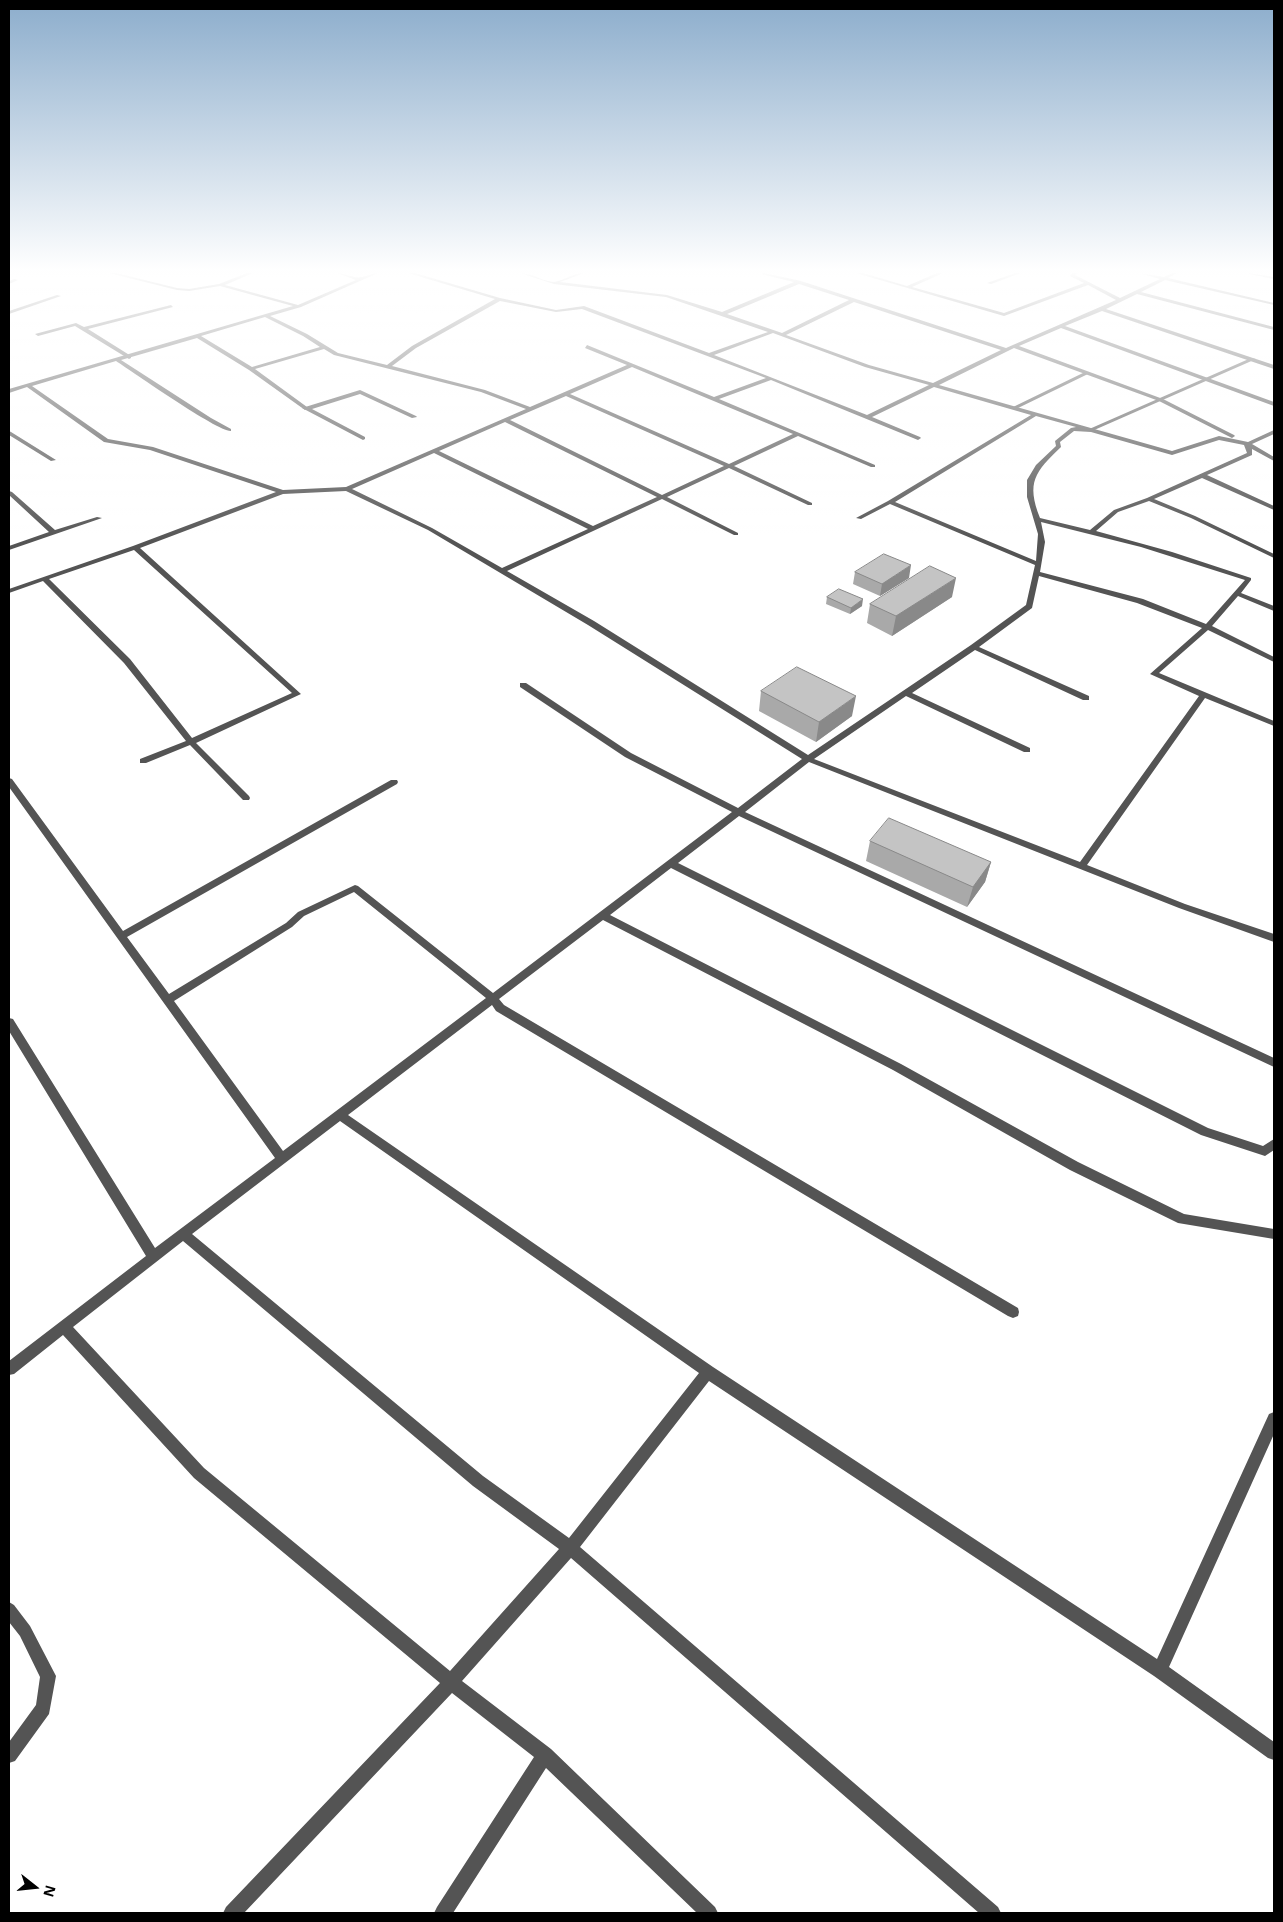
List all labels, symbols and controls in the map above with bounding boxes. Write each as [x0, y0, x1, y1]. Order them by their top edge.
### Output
north arrow [10, 1862, 60, 1912]
text: N [39, 1883, 61, 1899]

